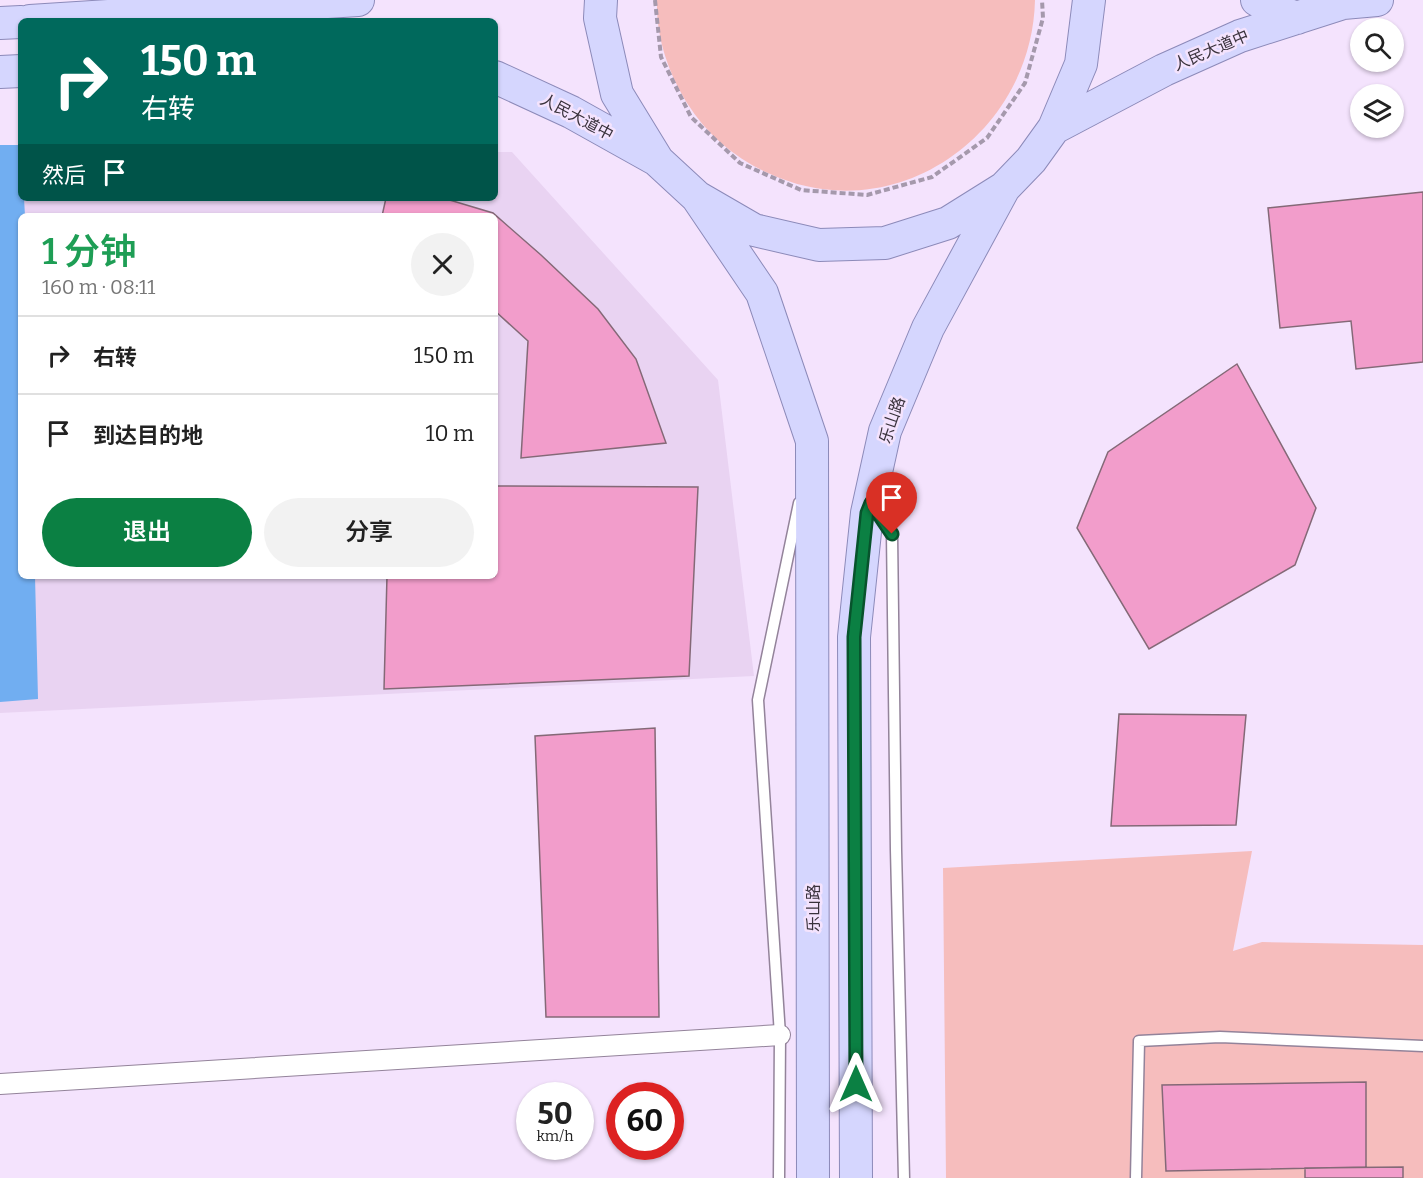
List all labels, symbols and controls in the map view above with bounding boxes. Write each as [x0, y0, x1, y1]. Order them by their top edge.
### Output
map controls [1350, 18, 1404, 138]
button: search [1350, 18, 1404, 72]
street label: 人民大道中 [1170, 26, 1252, 74]
text: 150 m [141, 36, 256, 86]
icon: right [42, 42, 120, 120]
button: layers [1350, 84, 1404, 138]
street label: 人民大道中 [537, 90, 617, 144]
text: 右转 [141, 93, 195, 125]
icon: arrive [98, 156, 131, 189]
text: 然后 [42, 162, 86, 189]
text: 1 分钟 [42, 230, 136, 274]
button: close [411, 233, 474, 296]
text: 160 m · 08:11 [42, 275, 155, 299]
icon: right [42, 339, 75, 372]
text: 150 m [414, 342, 474, 369]
text: 右转 [93, 344, 137, 371]
street label: 乐山路 [875, 394, 909, 446]
icon: arrive [42, 417, 75, 450]
text: 10 m [426, 420, 474, 447]
text: 到达目的地 [93, 422, 203, 449]
pin [866, 472, 917, 534]
icon: arrive [875, 481, 908, 514]
button: 退出 [42, 498, 252, 567]
button: 分享 [264, 498, 474, 567]
street label: 乐山路 [804, 884, 823, 932]
position arrow [824, 1052, 888, 1116]
speed limit sign: 60 [606, 1082, 684, 1160]
text: 50 [537, 1096, 573, 1132]
text: km/h [536, 1127, 574, 1145]

